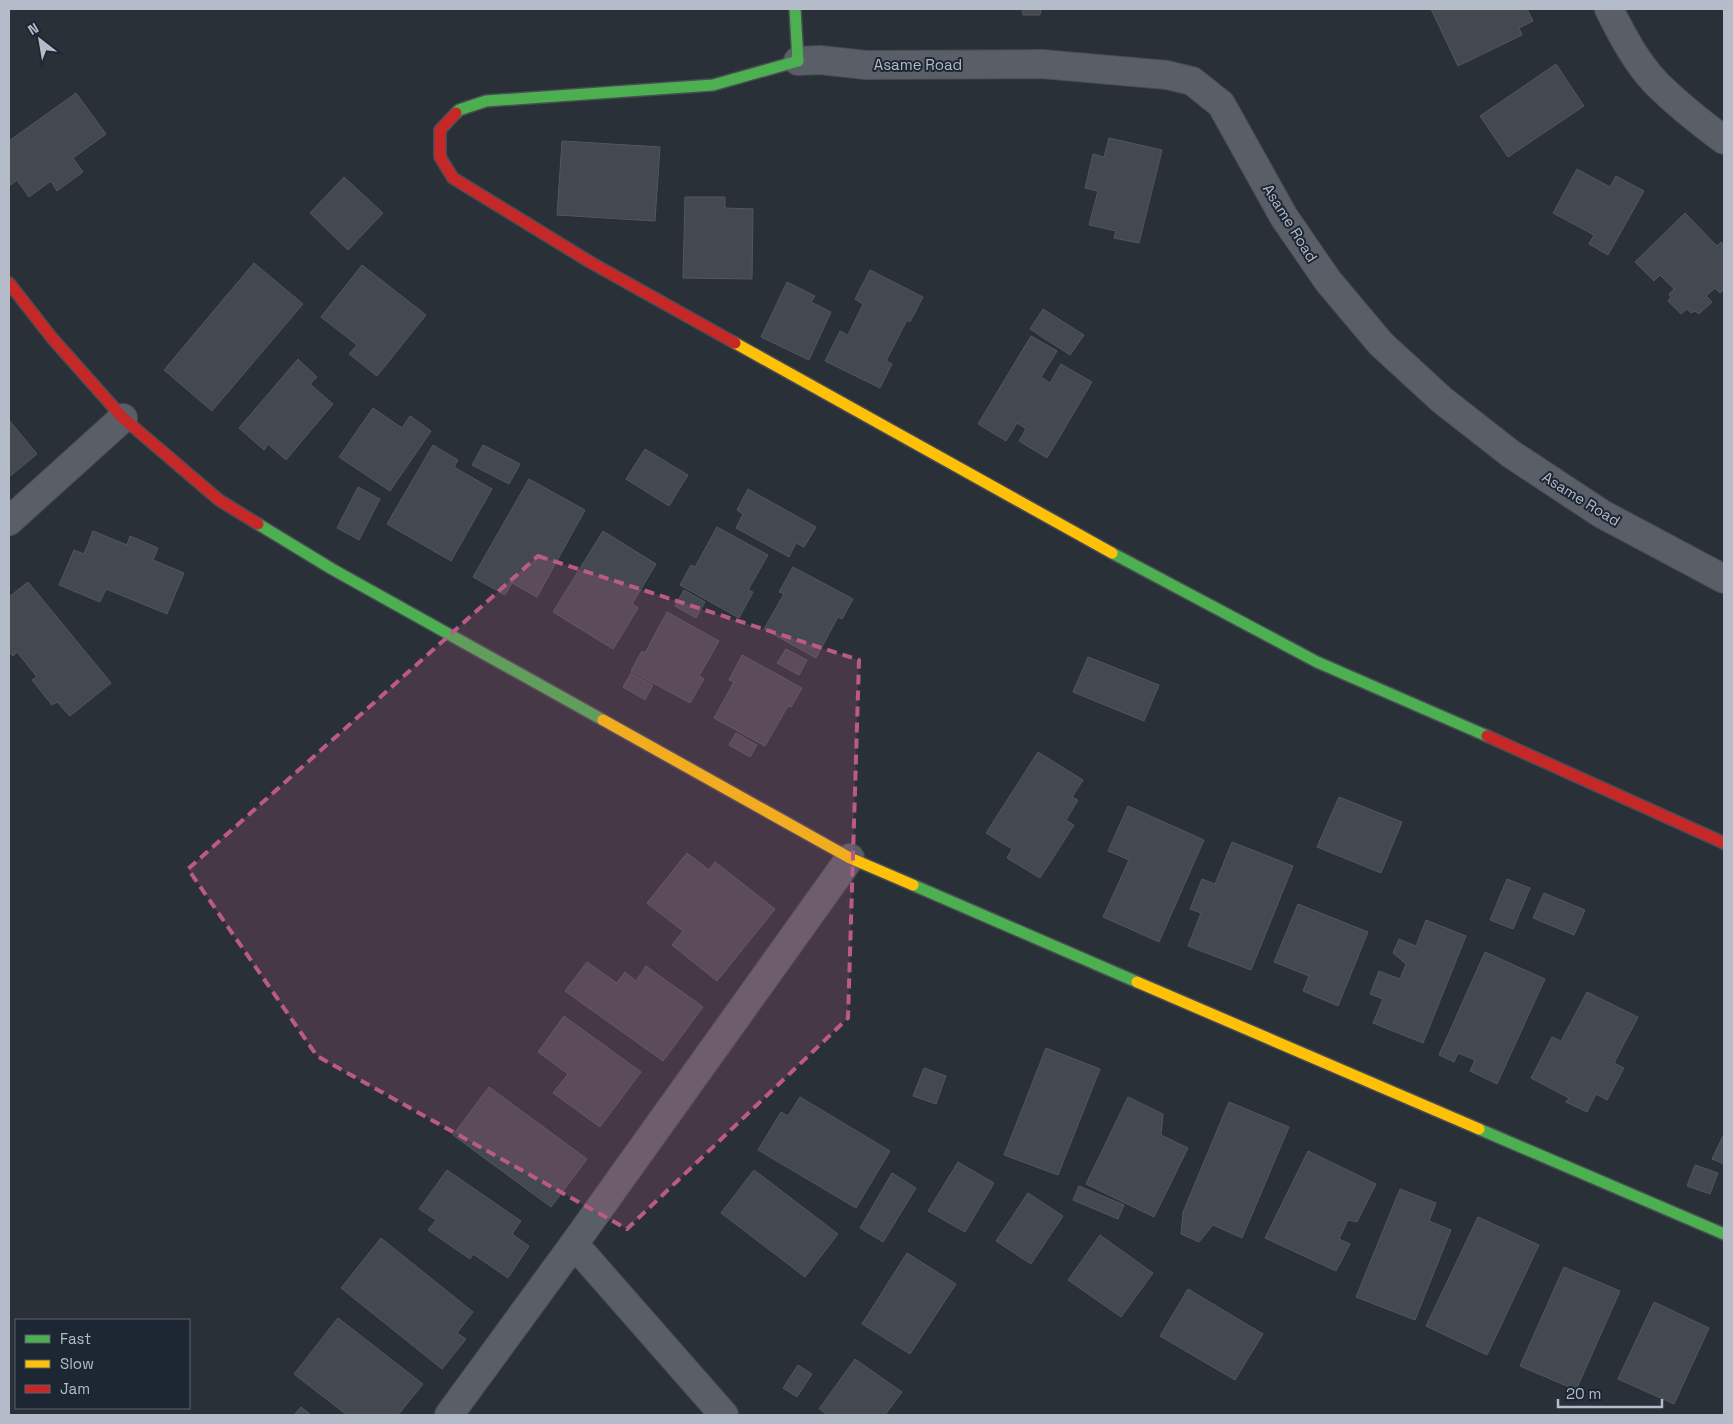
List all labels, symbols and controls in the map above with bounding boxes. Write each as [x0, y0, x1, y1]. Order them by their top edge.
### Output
north arrow [15, 15, 65, 65]
text: N [25, 19, 42, 39]
street label: Asame Road [874, 55, 962, 74]
street label: Asame Road [1259, 180, 1322, 265]
street label: Asame Road [1539, 467, 1624, 530]
legend [15, 1319, 190, 1409]
text: Fast [60, 1329, 91, 1348]
text: Slow [60, 1354, 94, 1373]
scale bar [1558, 1376, 1662, 1408]
text: Jam [60, 1379, 90, 1398]
text: 20 m [1566, 1384, 1601, 1403]

